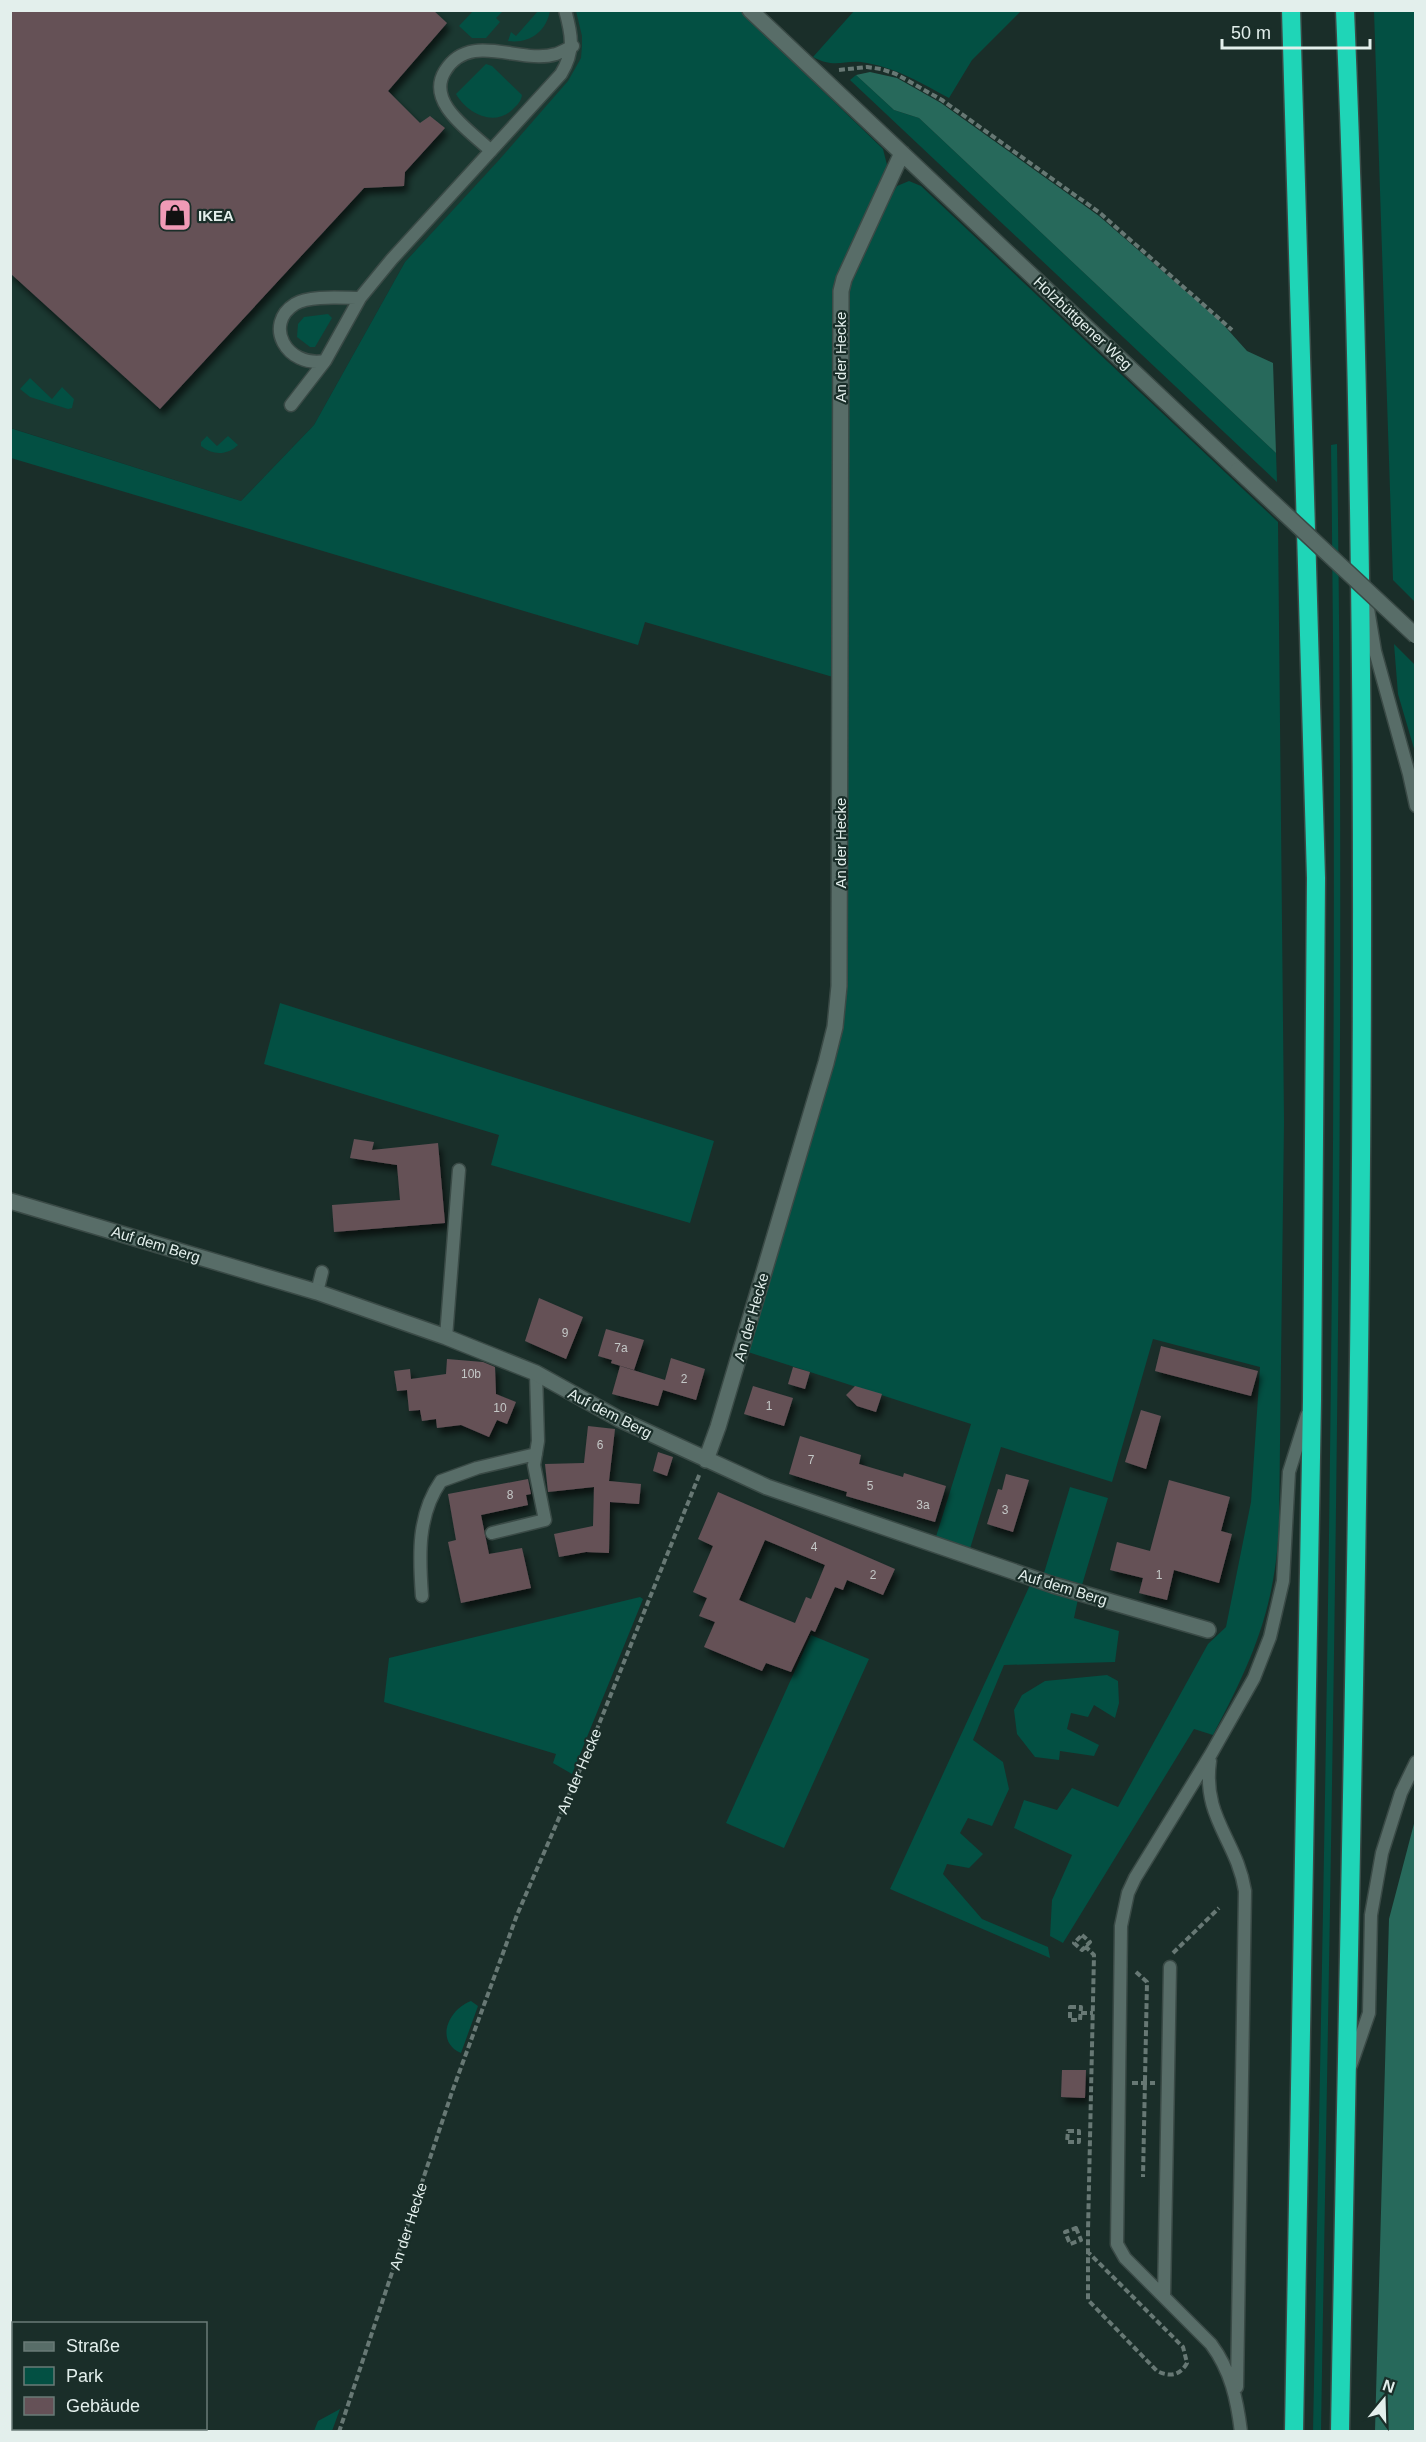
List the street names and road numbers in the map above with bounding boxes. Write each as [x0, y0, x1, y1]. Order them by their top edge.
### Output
street label: Holzbüttgener Weg [1030, 273, 1136, 373]
street label: An der Hecke [832, 312, 849, 402]
street label: An der Hecke [832, 798, 849, 888]
street label: Auf dem Berg [110, 1222, 202, 1266]
street label: An der Hecke [730, 1271, 772, 1363]
street label: Auf dem Berg [565, 1385, 655, 1441]
street label: Auf dem Berg [1017, 1565, 1109, 1609]
street label: An der Hecke [553, 1726, 605, 1816]
street label: An der Hecke [386, 2180, 430, 2272]

